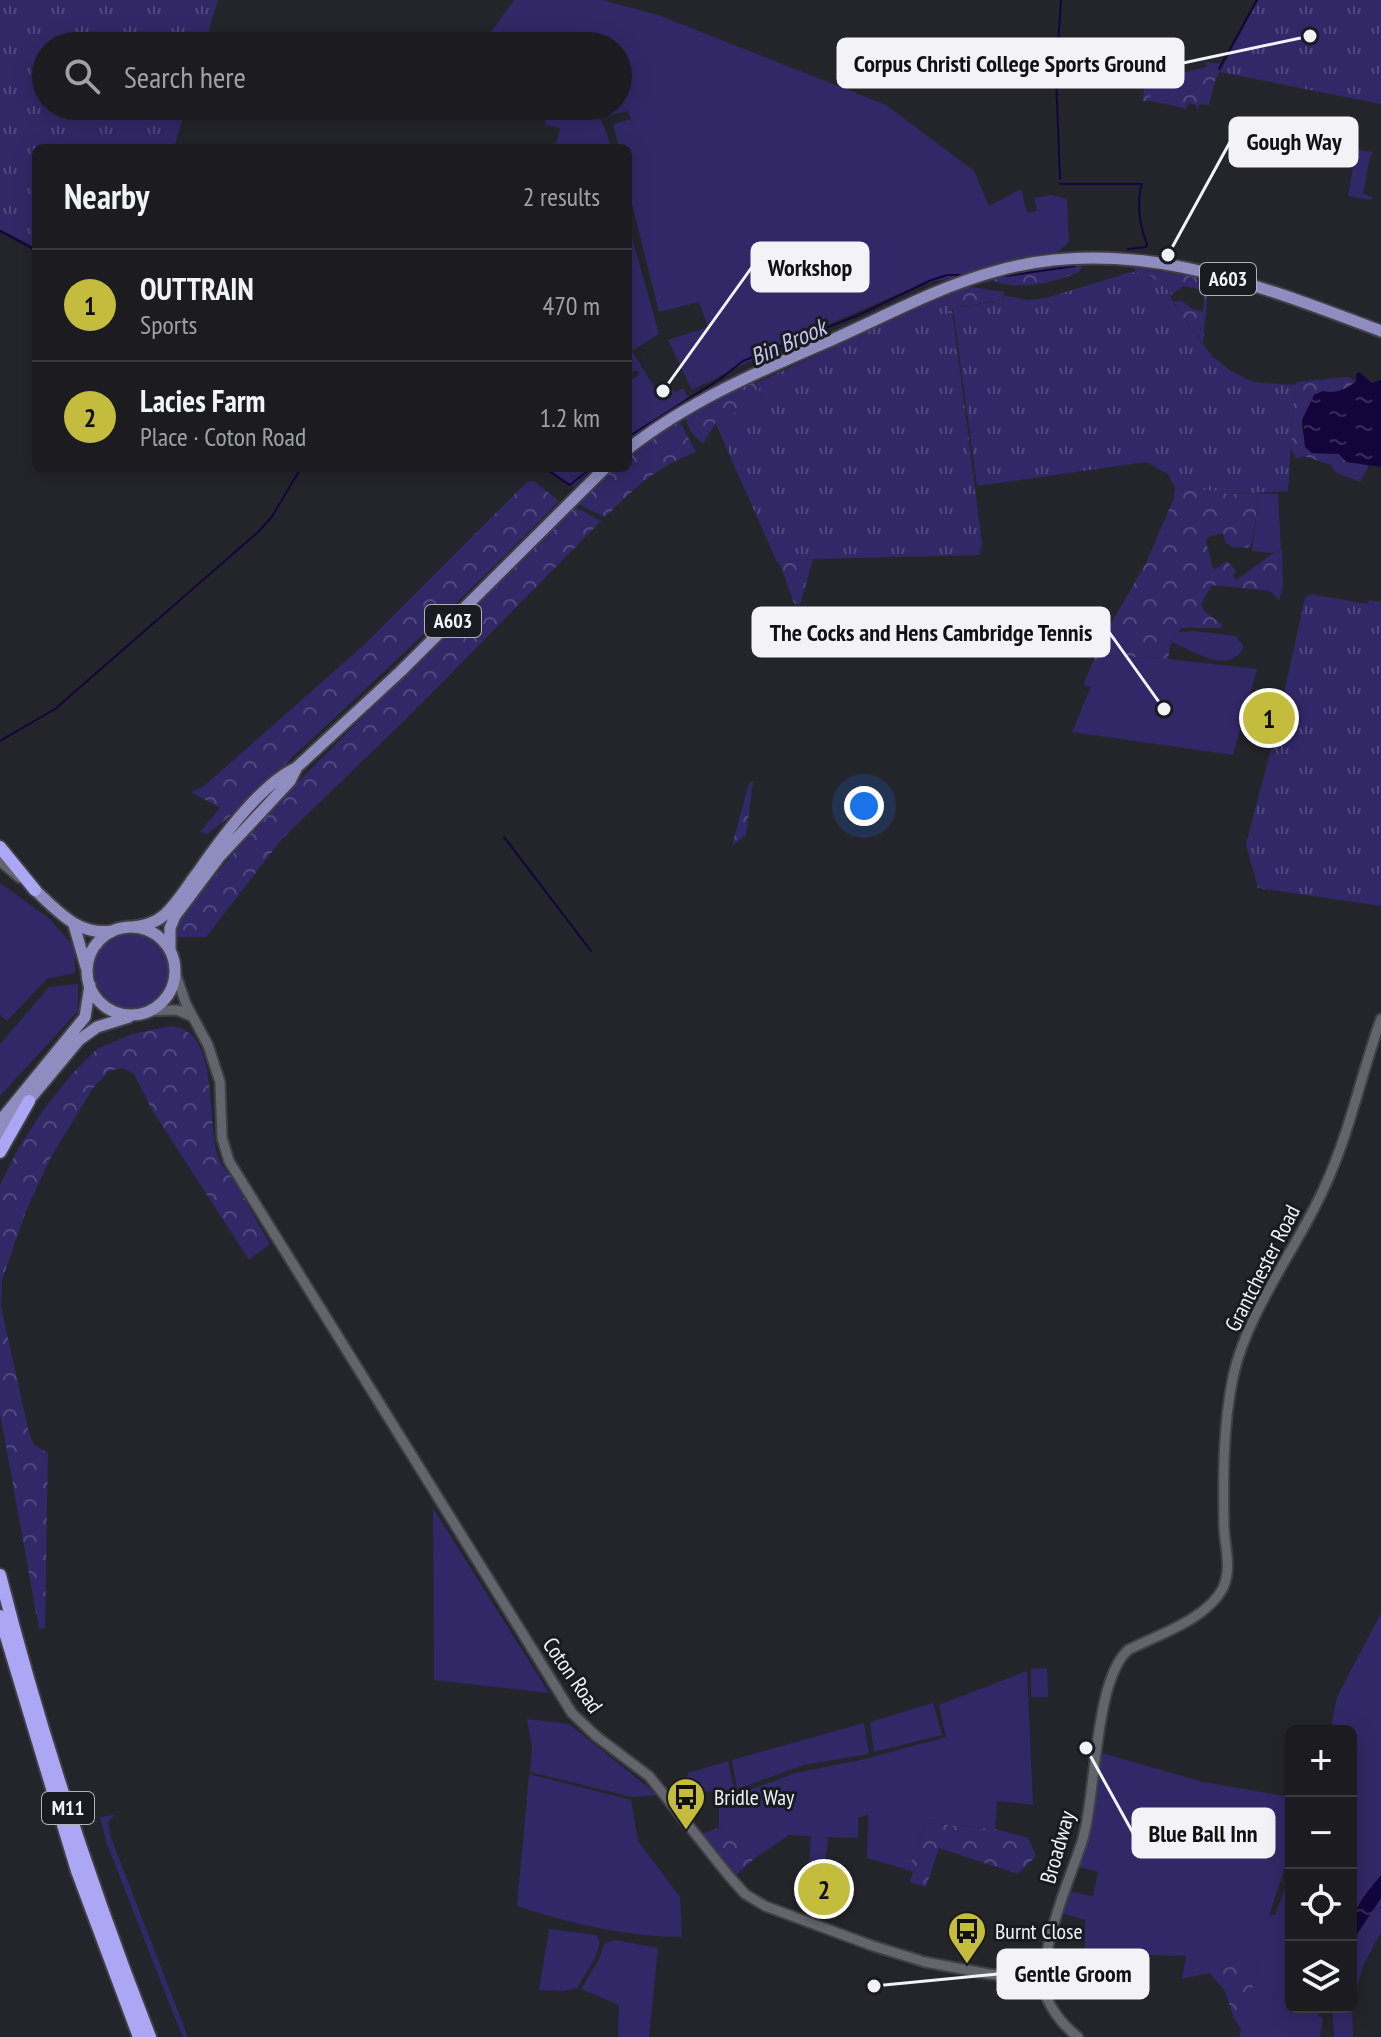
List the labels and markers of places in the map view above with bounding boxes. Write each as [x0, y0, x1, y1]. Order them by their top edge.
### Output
callout: Corpus Christi College Sports Ground [838, 39, 1183, 87]
callout: Gough Way [1230, 118, 1357, 166]
callout: Workshop [752, 243, 868, 291]
callout: The Cocks and Hens Cambridge Tennis [753, 608, 1109, 656]
pin: 1 [1243, 688, 1295, 748]
bus stop icon: Bridle Way [665, 1776, 707, 1831]
place label: Bridle Way [714, 1783, 795, 1811]
callout: Blue Ball Inn [1133, 1809, 1274, 1857]
pin: 2 [798, 1859, 850, 1919]
bus stop icon: Burnt Close [946, 1910, 988, 1965]
place label: Burnt Close [995, 1917, 1083, 1945]
callout: Gentle Groom [998, 1950, 1148, 1998]

